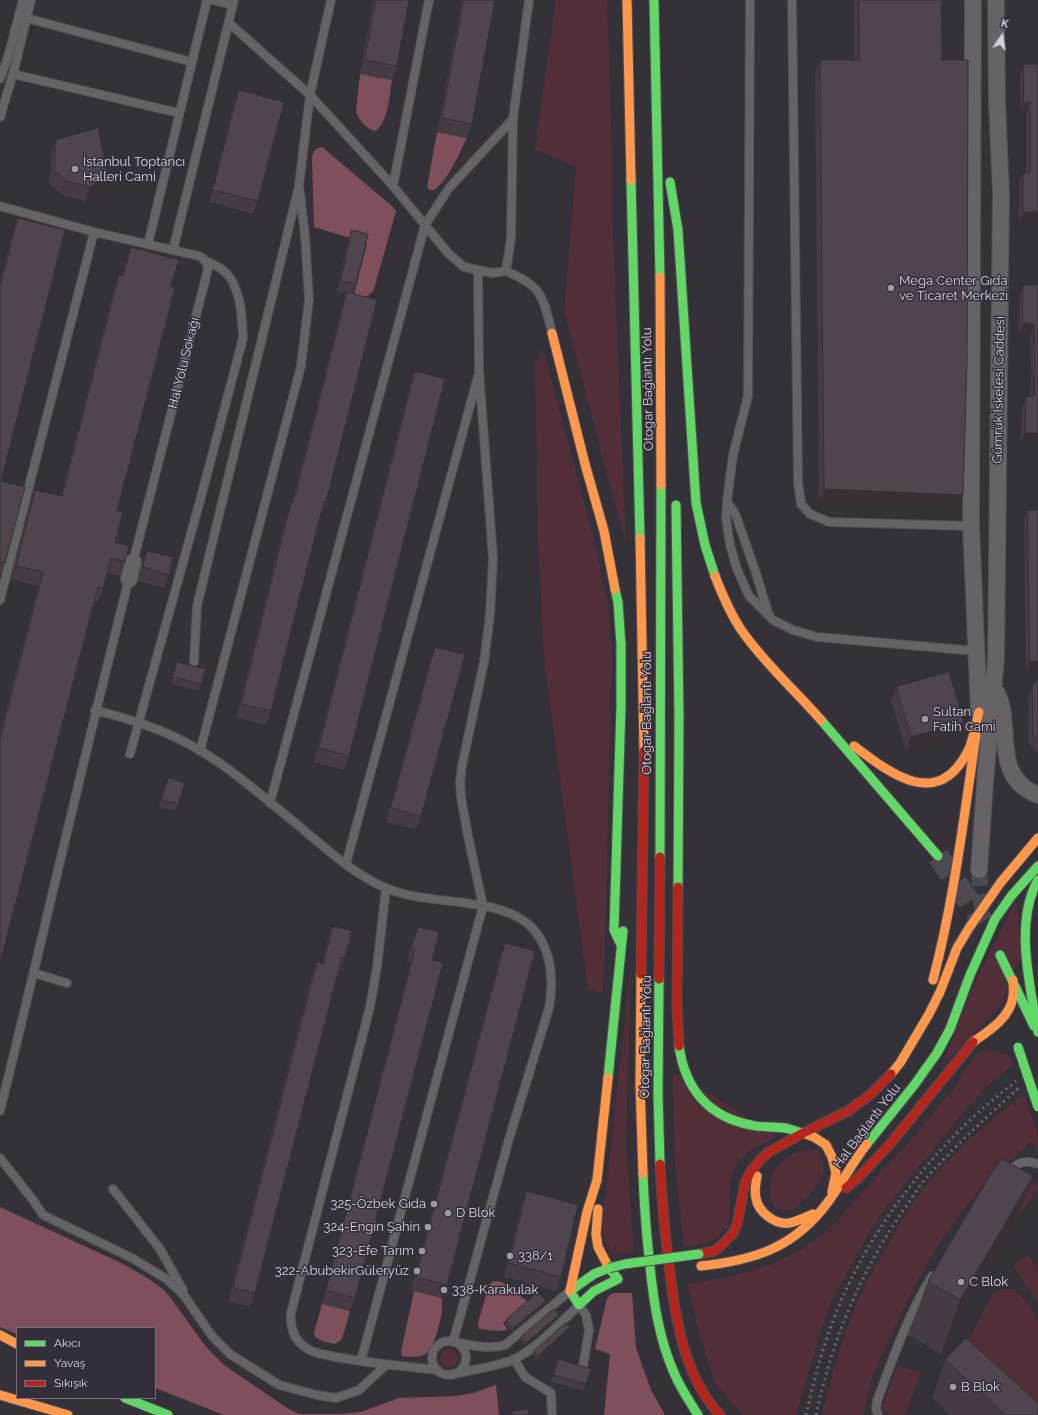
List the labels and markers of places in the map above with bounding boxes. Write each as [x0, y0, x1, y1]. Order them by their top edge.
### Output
place label: İstanbul Toptancı Halleri Cami [83, 154, 185, 185]
marker: İstanbul Toptancı Halleri Cami [70, 164, 80, 174]
place label: Mega Center Gıda ve Ticaret Merkezi [899, 273, 1008, 304]
marker: Mega Center Gıda ve Ticaret Merkezi [886, 283, 896, 293]
place label: Sultan Fatih Cami [933, 704, 996, 735]
marker: Sultan Fatih Cami [920, 714, 930, 724]
place label: 325-Özbek Gıda [330, 1196, 426, 1212]
marker: 325-Özbek Gıda [429, 1199, 439, 1209]
place label: D Blok [456, 1205, 495, 1221]
marker: D Blok [443, 1208, 453, 1218]
place label: 324-Engin Şahin [324, 1219, 420, 1235]
marker: 324-Engin Şahin [423, 1222, 433, 1232]
place label: 323-Efe Tarım [332, 1243, 414, 1259]
marker: 323-Efe Tarım [417, 1246, 427, 1256]
place label: 338/1 [518, 1248, 553, 1264]
marker: 338/1 [505, 1251, 515, 1261]
place label: 322-AbubekirGüleryüz [275, 1263, 409, 1279]
marker: 322-AbubekirGüleryüz [412, 1266, 422, 1276]
place label: C Blok [969, 1274, 1008, 1290]
marker: C Blok [956, 1277, 966, 1287]
place label: 338-Karakulak [452, 1282, 538, 1298]
marker: 338-Karakulak [439, 1285, 449, 1295]
place label: B Blok [961, 1379, 1000, 1395]
marker: B Blok [948, 1382, 958, 1392]

